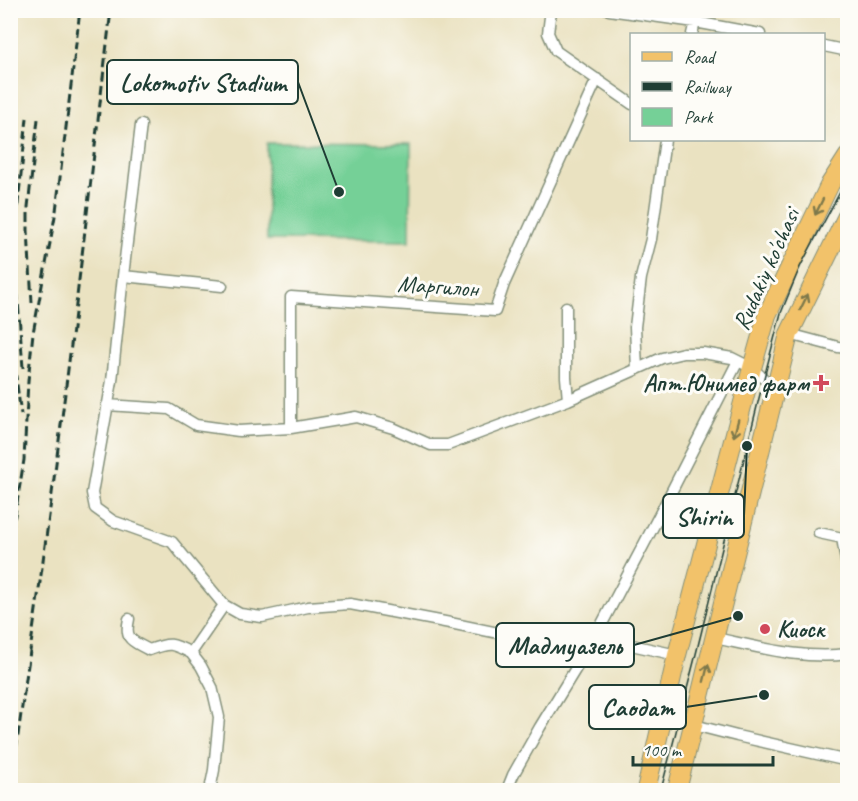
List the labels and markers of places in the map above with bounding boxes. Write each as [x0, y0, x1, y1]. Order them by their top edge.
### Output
callout: Lokomotiv Stadium [107, 60, 298, 104]
place label: Апт.Юнимед фарм [643, 368, 810, 398]
marker: Апт.Юнимед фарм [814, 376, 828, 390]
callout: Shirin [663, 494, 744, 538]
place label: Киоск [777, 614, 827, 644]
marker: Киоск [758, 622, 772, 636]
callout: Мадмуазель [496, 623, 634, 667]
callout: Саодат [589, 685, 686, 729]

